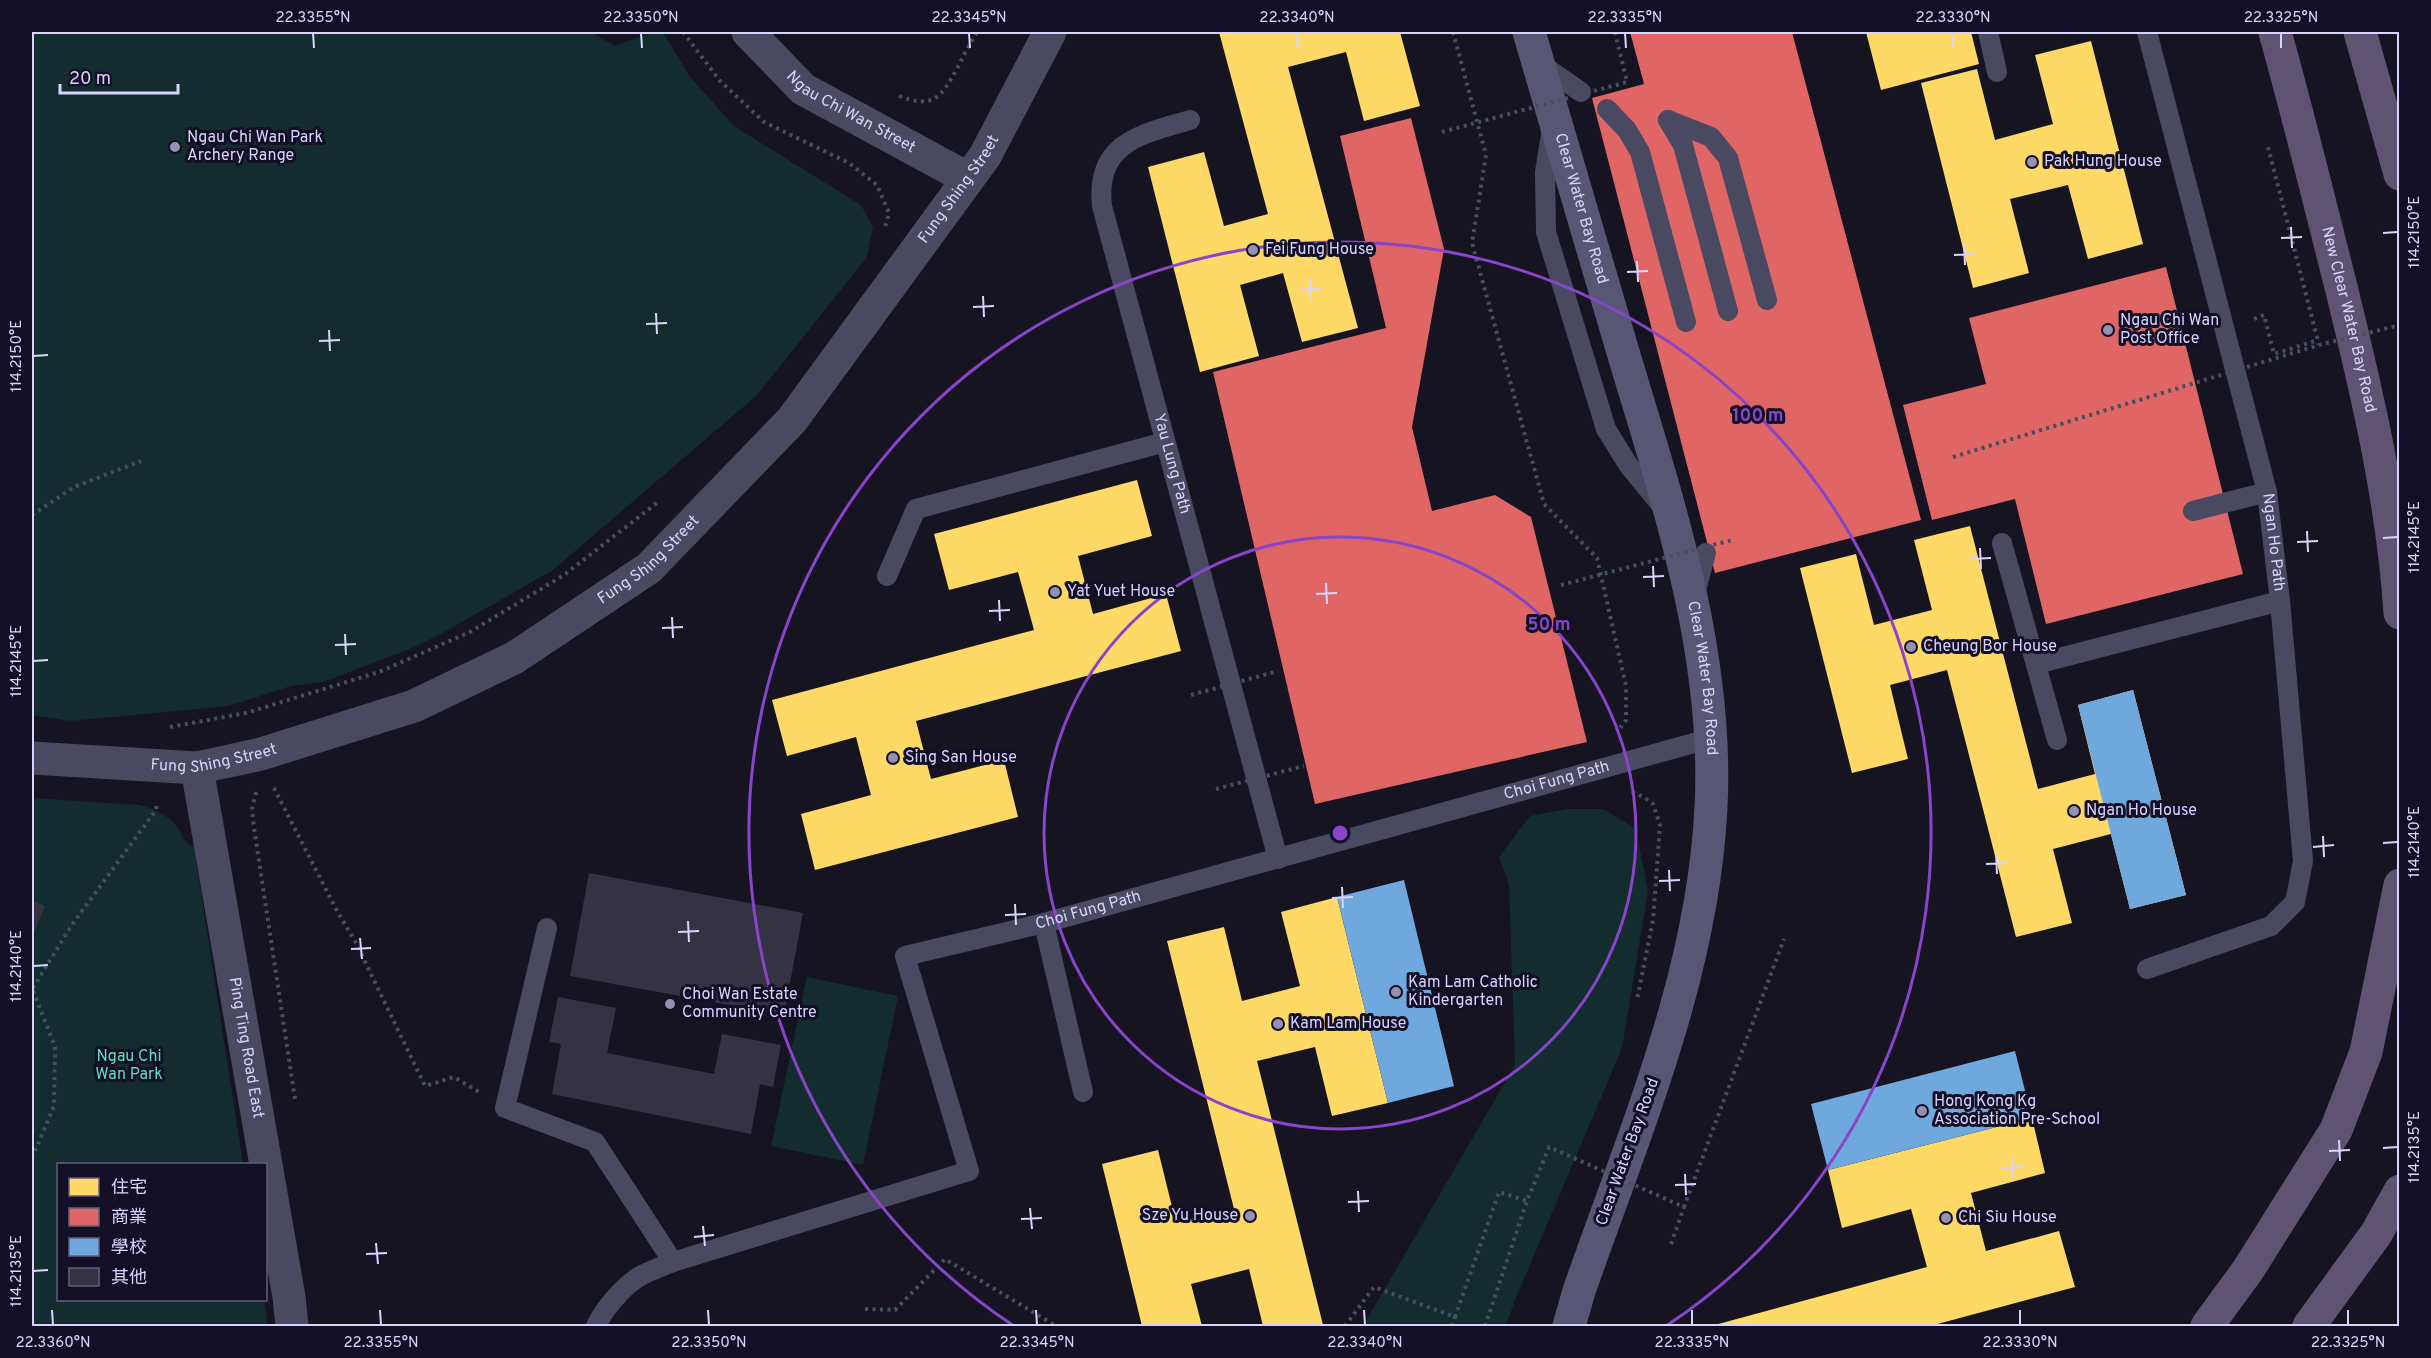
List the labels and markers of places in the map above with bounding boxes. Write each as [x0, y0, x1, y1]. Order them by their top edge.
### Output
place label: Ngau Chi Wan Park Archery Range [187, 128, 323, 166]
marker: Ngau Chi Wan Park Archery Range [168, 140, 182, 154]
place label: Pak Hung House [2044, 152, 2162, 172]
marker: Pak Hung House [2025, 155, 2039, 169]
place label: Fei Fung House [1265, 240, 1374, 260]
marker: Fei Fung House [1246, 243, 1260, 257]
place label: Ngau Chi Wan Post Office [2120, 311, 2219, 349]
marker: Ngau Chi Wan Post Office [2101, 323, 2115, 337]
place label: Yat Yuet House [1067, 582, 1175, 602]
marker: Yat Yuet House [1048, 585, 1062, 599]
place label: Cheung Bor House [1923, 637, 2057, 657]
marker: Cheung Bor House [1904, 640, 1918, 654]
place label: Sing San House [905, 748, 1017, 768]
marker: Sing San House [886, 751, 900, 765]
place label: Ngan Ho House [2086, 801, 2197, 821]
marker: Ngan Ho House [2067, 804, 2081, 818]
centre of rings [1330, 823, 1350, 843]
place label: Kam Lam Catholic Kindergarten [1408, 973, 1538, 1011]
place label: Choi Wan Estate Community Centre [682, 985, 817, 1023]
marker: Kam Lam Catholic Kindergarten [1389, 985, 1403, 999]
marker: Choi Wan Estate Community Centre [663, 997, 677, 1011]
place label: Kam Lam House [1290, 1014, 1406, 1034]
marker: Kam Lam House [1271, 1017, 1285, 1031]
place label: Hong Kong Kg Association Pre-School [1934, 1092, 2100, 1130]
marker: Hong Kong Kg Association Pre-School [1915, 1104, 1929, 1118]
place label: Sze Yu House [1142, 1206, 1238, 1226]
place label: Chi Siu House [1958, 1208, 2057, 1228]
marker: Sze Yu House [1243, 1209, 1257, 1223]
marker: Chi Siu House [1939, 1211, 1953, 1225]

